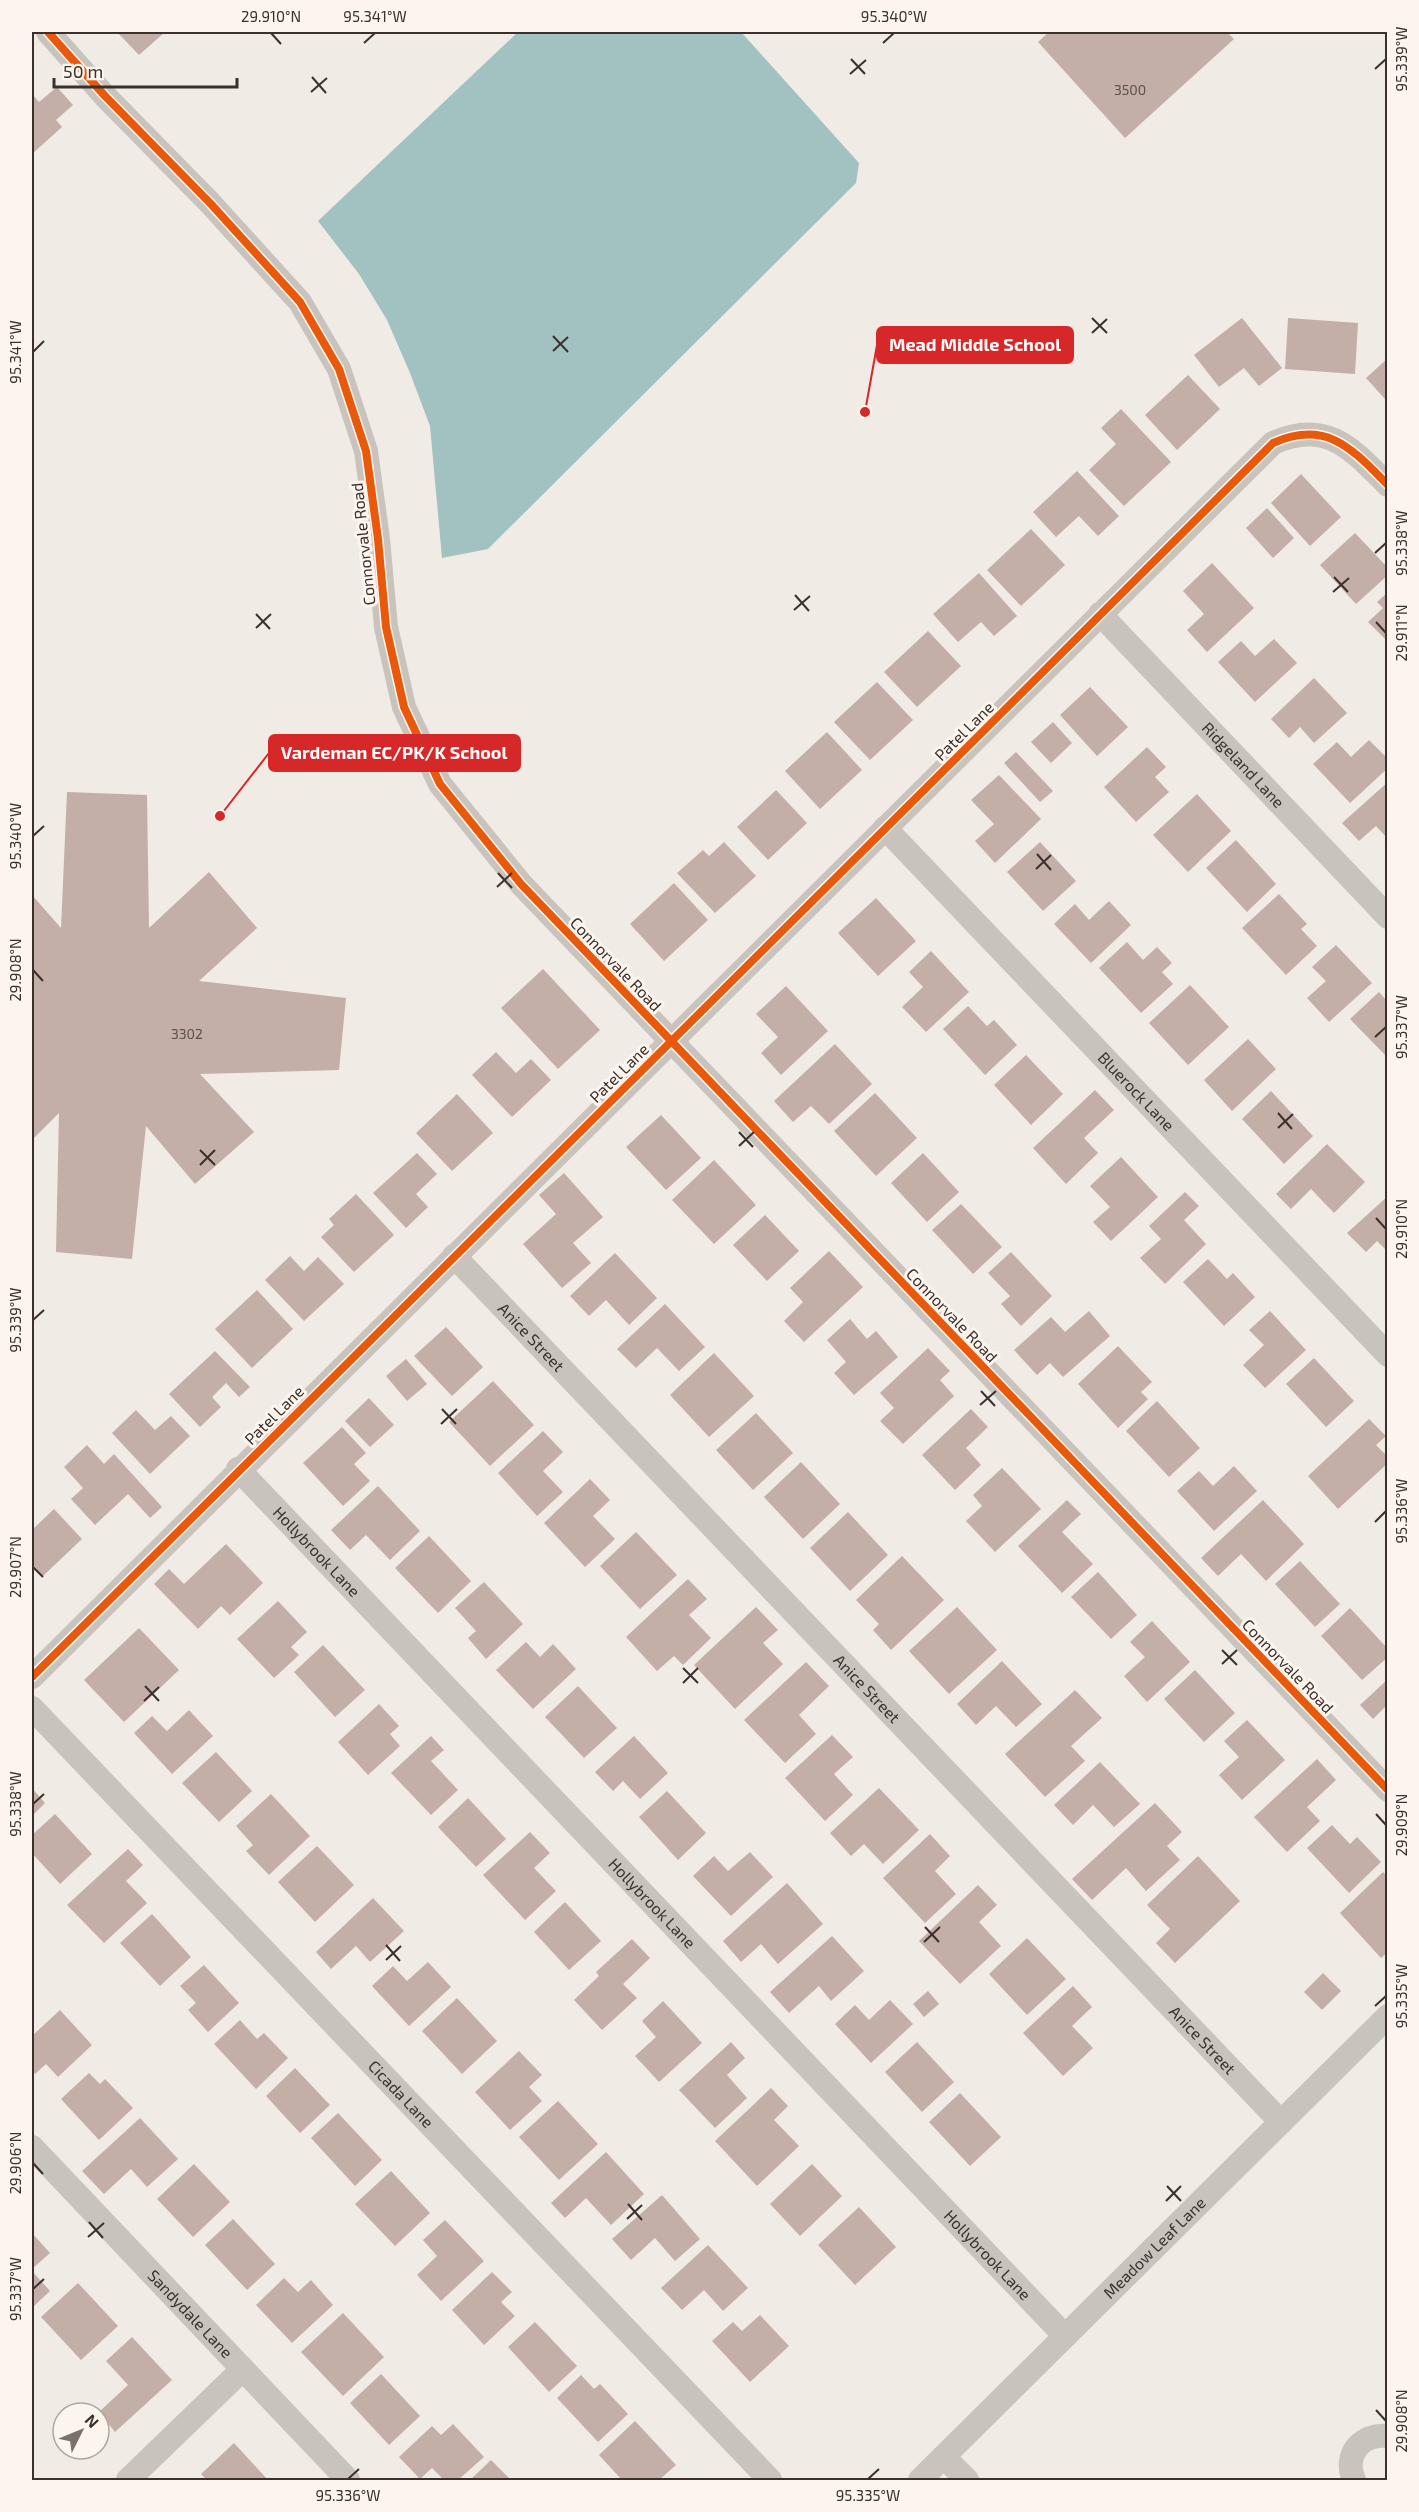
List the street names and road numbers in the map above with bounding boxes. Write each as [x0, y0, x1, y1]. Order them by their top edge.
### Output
street label: Connorvale Road [347, 482, 378, 606]
street label: Patel Lane [930, 697, 997, 764]
street label: Ridgeland Lane [1199, 718, 1289, 811]
street label: Connorvale Road [567, 913, 666, 1015]
street label: Patel Lane [585, 1039, 652, 1106]
street label: Bluerock Lane [1095, 1048, 1179, 1134]
street label: Connorvale Road [903, 1264, 1002, 1366]
street label: Anice Street [495, 1298, 569, 1375]
street label: Patel Lane [240, 1381, 307, 1448]
street label: Hollybrook Lane [270, 1502, 364, 1600]
street label: Connorvale Road [1239, 1615, 1338, 1717]
street label: Anice Street [830, 1650, 904, 1726]
street label: Hollybrook Lane [605, 1854, 700, 1952]
street label: Anice Street [1166, 2001, 1240, 2078]
street label: Cicada Lane [365, 2056, 438, 2131]
street label: Meadow Leaf Lane [1099, 2193, 1209, 2302]
street label: Hollybrook Lane [941, 2205, 1035, 2304]
street label: Sandydale Lane [144, 2265, 237, 2362]

